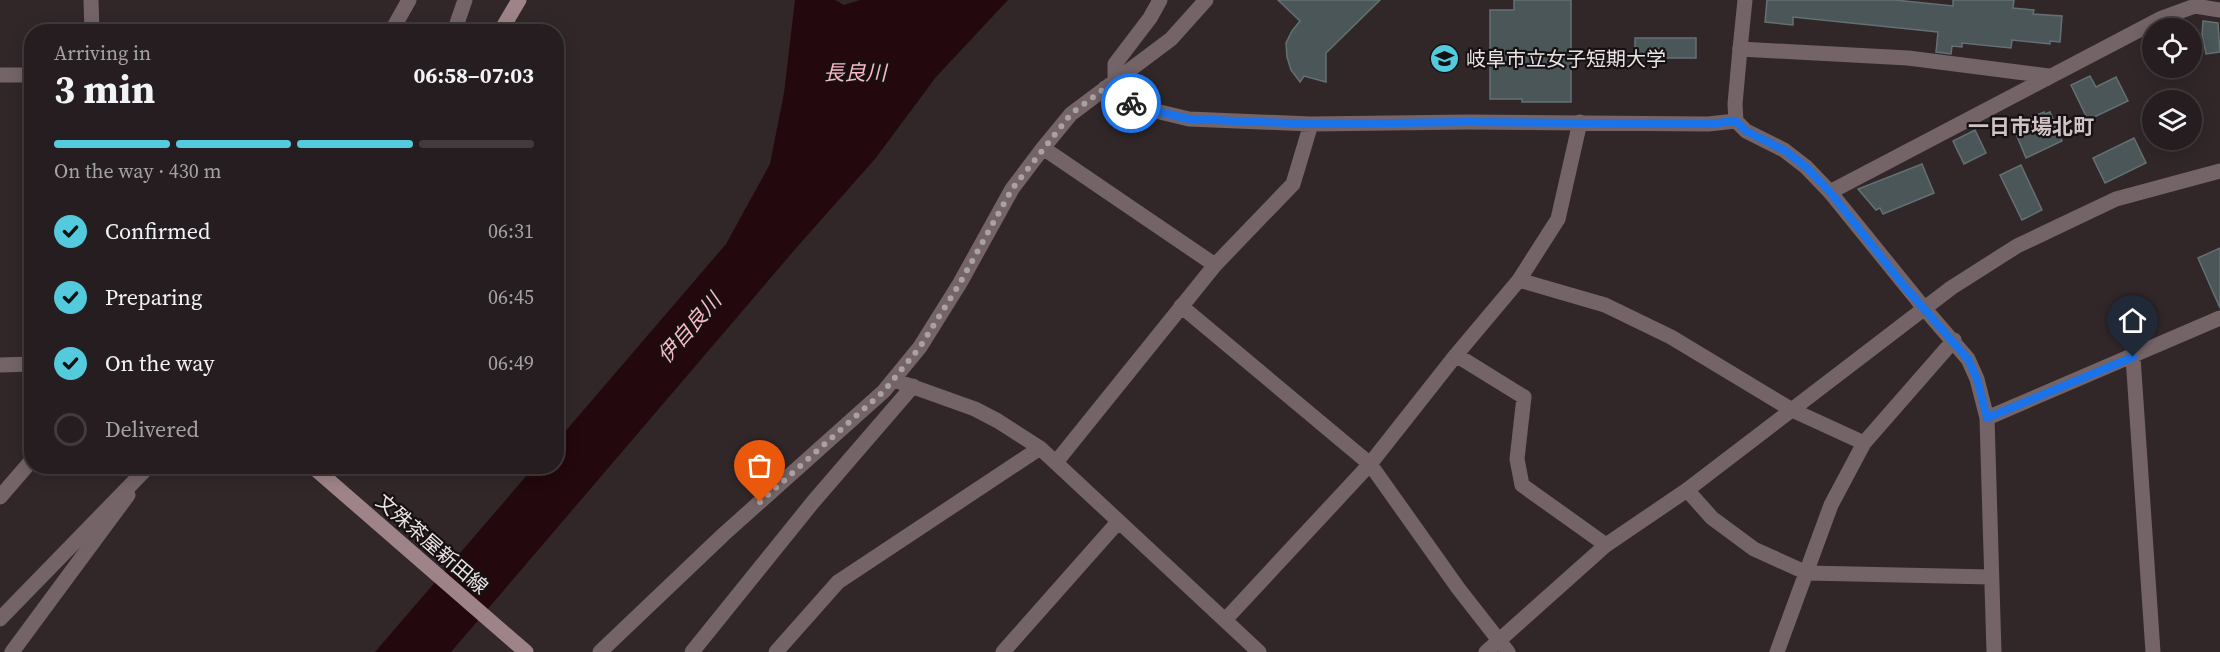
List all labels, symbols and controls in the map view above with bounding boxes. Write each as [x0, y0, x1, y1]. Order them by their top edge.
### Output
map controls [2142, 18, 2202, 150]
button: locate [2142, 18, 2202, 78]
text: Arriving in [54, 39, 151, 67]
school or university icon: 岐阜市立女子短期大学 [1429, 43, 1461, 75]
place label: 岐阜市立女子短期大学 [1466, 45, 1666, 73]
water label: 長良川 [824, 58, 888, 87]
text: 06:58–07:03 [414, 60, 534, 90]
text: 3 min [54, 63, 155, 116]
courier [1101, 73, 1161, 133]
icon: bike [1115, 87, 1148, 120]
button: layers [2142, 90, 2202, 150]
district label: 一日市場北町 [1968, 112, 2094, 141]
text: On the way · 430 m [54, 157, 221, 185]
icon: check [54, 215, 87, 248]
text: Confirmed [105, 216, 210, 246]
text: 06:31 [488, 217, 534, 245]
icon: check [54, 281, 87, 314]
text: Preparing [105, 282, 202, 312]
text: 06:45 [488, 283, 534, 311]
water label: 伊自良川 [651, 285, 729, 369]
pin [2107, 295, 2158, 357]
icon: home [2116, 304, 2149, 337]
icon: check [54, 347, 87, 380]
text: On the way [105, 348, 214, 378]
text: 06:49 [488, 349, 534, 377]
text: Delivered [105, 414, 199, 444]
pin [734, 440, 785, 502]
icon: bag [743, 449, 776, 482]
street label: 文殊茶屋新田線 [370, 488, 494, 600]

